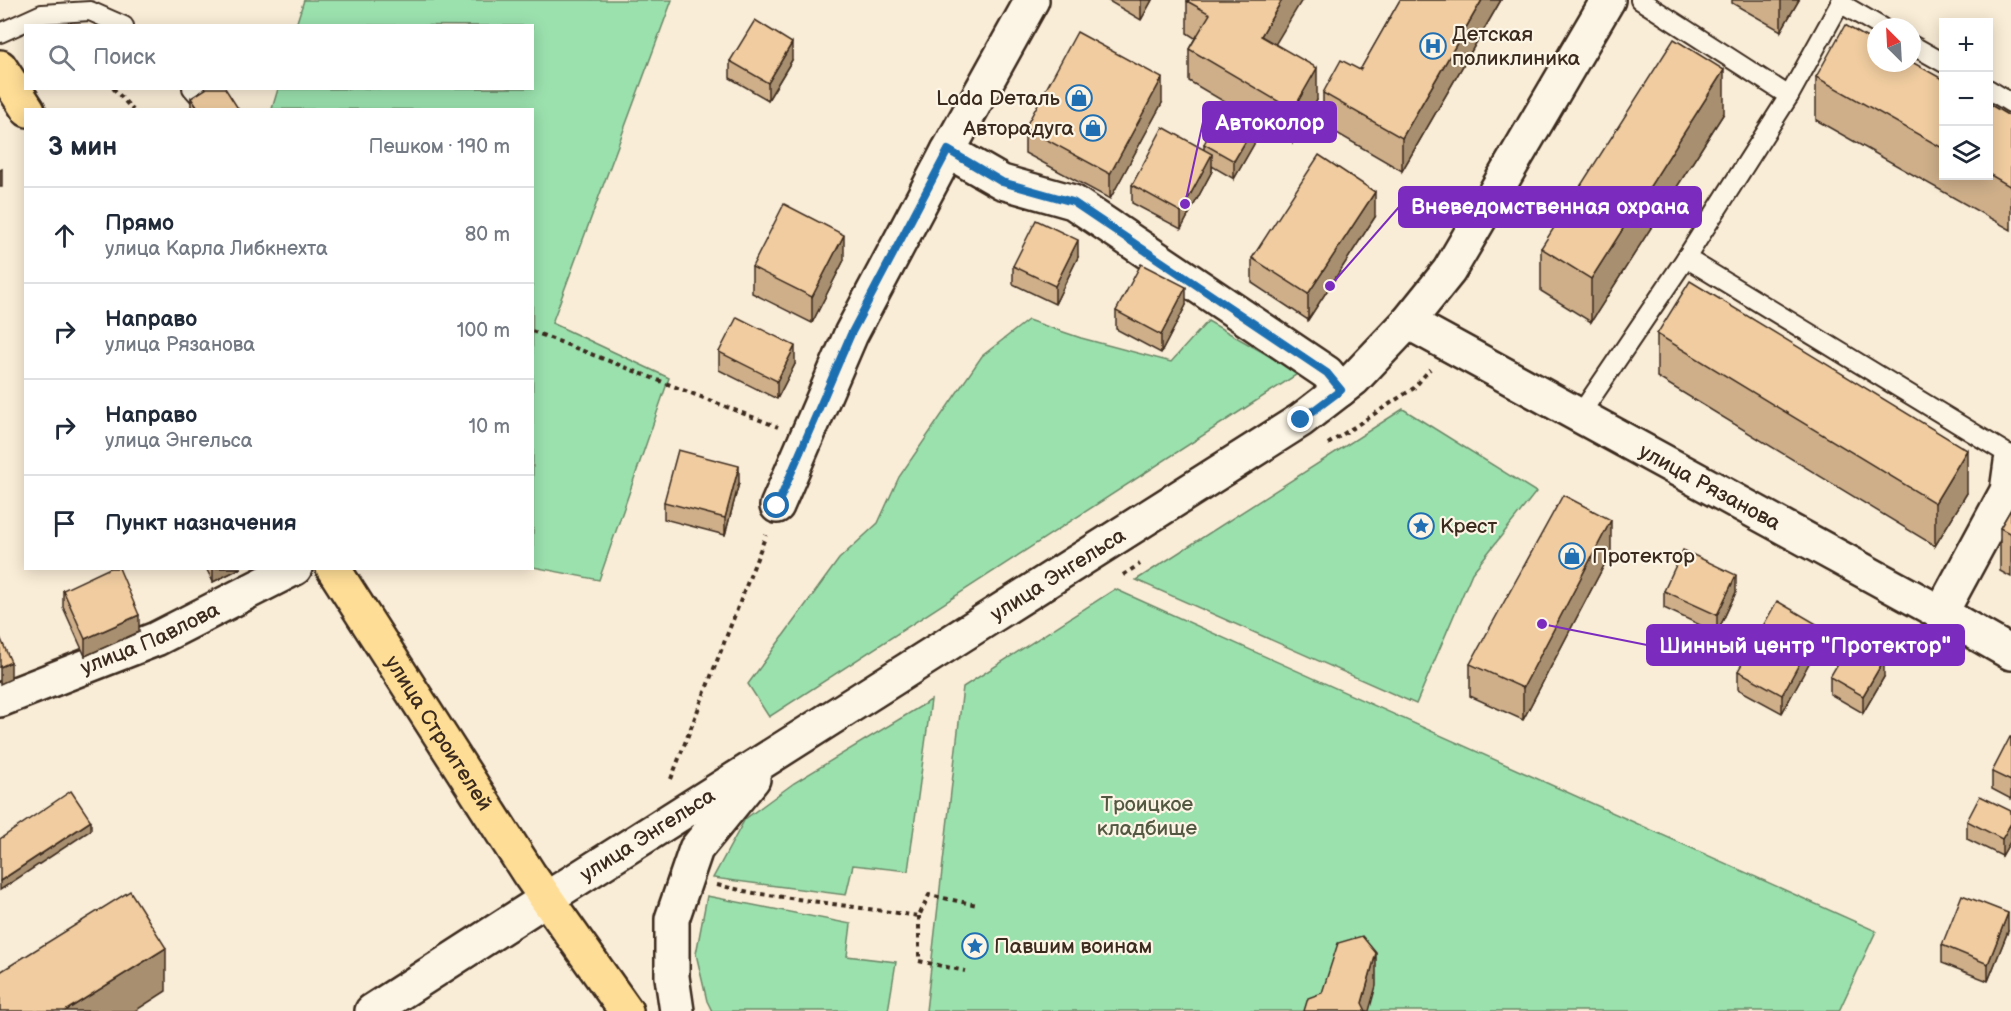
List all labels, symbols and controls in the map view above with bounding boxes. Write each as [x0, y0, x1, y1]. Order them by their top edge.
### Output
north arrow [1867, 18, 1921, 72]
map controls [1939, 18, 1993, 180]
button: + [1939, 18, 1993, 72]
place label: Детская поликлиника [1452, 22, 1581, 71]
search box [24, 24, 534, 90]
hospital icon: Детская поликлиника [1418, 31, 1448, 61]
icon: search [45, 41, 78, 74]
text: Поиск [93, 44, 156, 71]
button: − [1939, 72, 1993, 126]
shop icon: Lada Dеталь [1064, 83, 1094, 113]
place label: Lada Dеталь [936, 86, 1061, 111]
callout: Автоколор [1203, 102, 1336, 142]
text: Автоколор [1215, 110, 1324, 137]
shop icon: Авторадуга [1078, 113, 1108, 143]
place label: Авторадуга [962, 116, 1075, 141]
button: layers [1939, 126, 1993, 180]
text: 3 мин [48, 132, 117, 163]
text: Пешком · 190 m [369, 135, 510, 159]
callout: Вневедомственная охрана [1399, 187, 1701, 227]
text: Вневедомственная охрана [1411, 194, 1689, 221]
text: Прямо [105, 210, 174, 237]
icon: ahead [48, 219, 81, 252]
text: 80 m [465, 223, 510, 247]
text: улица Карла Либкнехта [105, 237, 328, 261]
text: Направо [105, 306, 197, 333]
icon: right [48, 315, 81, 348]
text: 100 m [457, 319, 510, 343]
text: улица Рязанова [105, 333, 255, 357]
text: Направо [105, 402, 197, 429]
route end [1287, 406, 1313, 432]
icon: right [48, 411, 81, 444]
text: 10 m [469, 415, 510, 439]
text: улица Энгельса [105, 429, 252, 453]
street label: улица Рязанова [1635, 439, 1785, 536]
route start [763, 492, 789, 518]
icon: arrive [48, 507, 81, 540]
text: Пункт назначения [105, 510, 297, 537]
place icon: Крест [1406, 511, 1436, 541]
place label: Крест [1440, 514, 1497, 539]
street label: улица Энгельса [986, 522, 1131, 627]
shop icon: Протектор [1557, 541, 1587, 571]
place label: Протектор [1592, 544, 1695, 569]
street label: улица Павлова [77, 597, 224, 680]
callout: Шинный центр "Протектор" [1647, 625, 1964, 665]
text: Шинный центр "Протектор" [1659, 633, 1951, 660]
street label: улица Строителей [379, 651, 497, 816]
street label: улица Энгельса [575, 783, 720, 887]
park label: Троицкое кладбище [1097, 792, 1198, 841]
place icon: Павшим воинам [960, 931, 990, 961]
place label: Павшим воинам [994, 934, 1152, 959]

